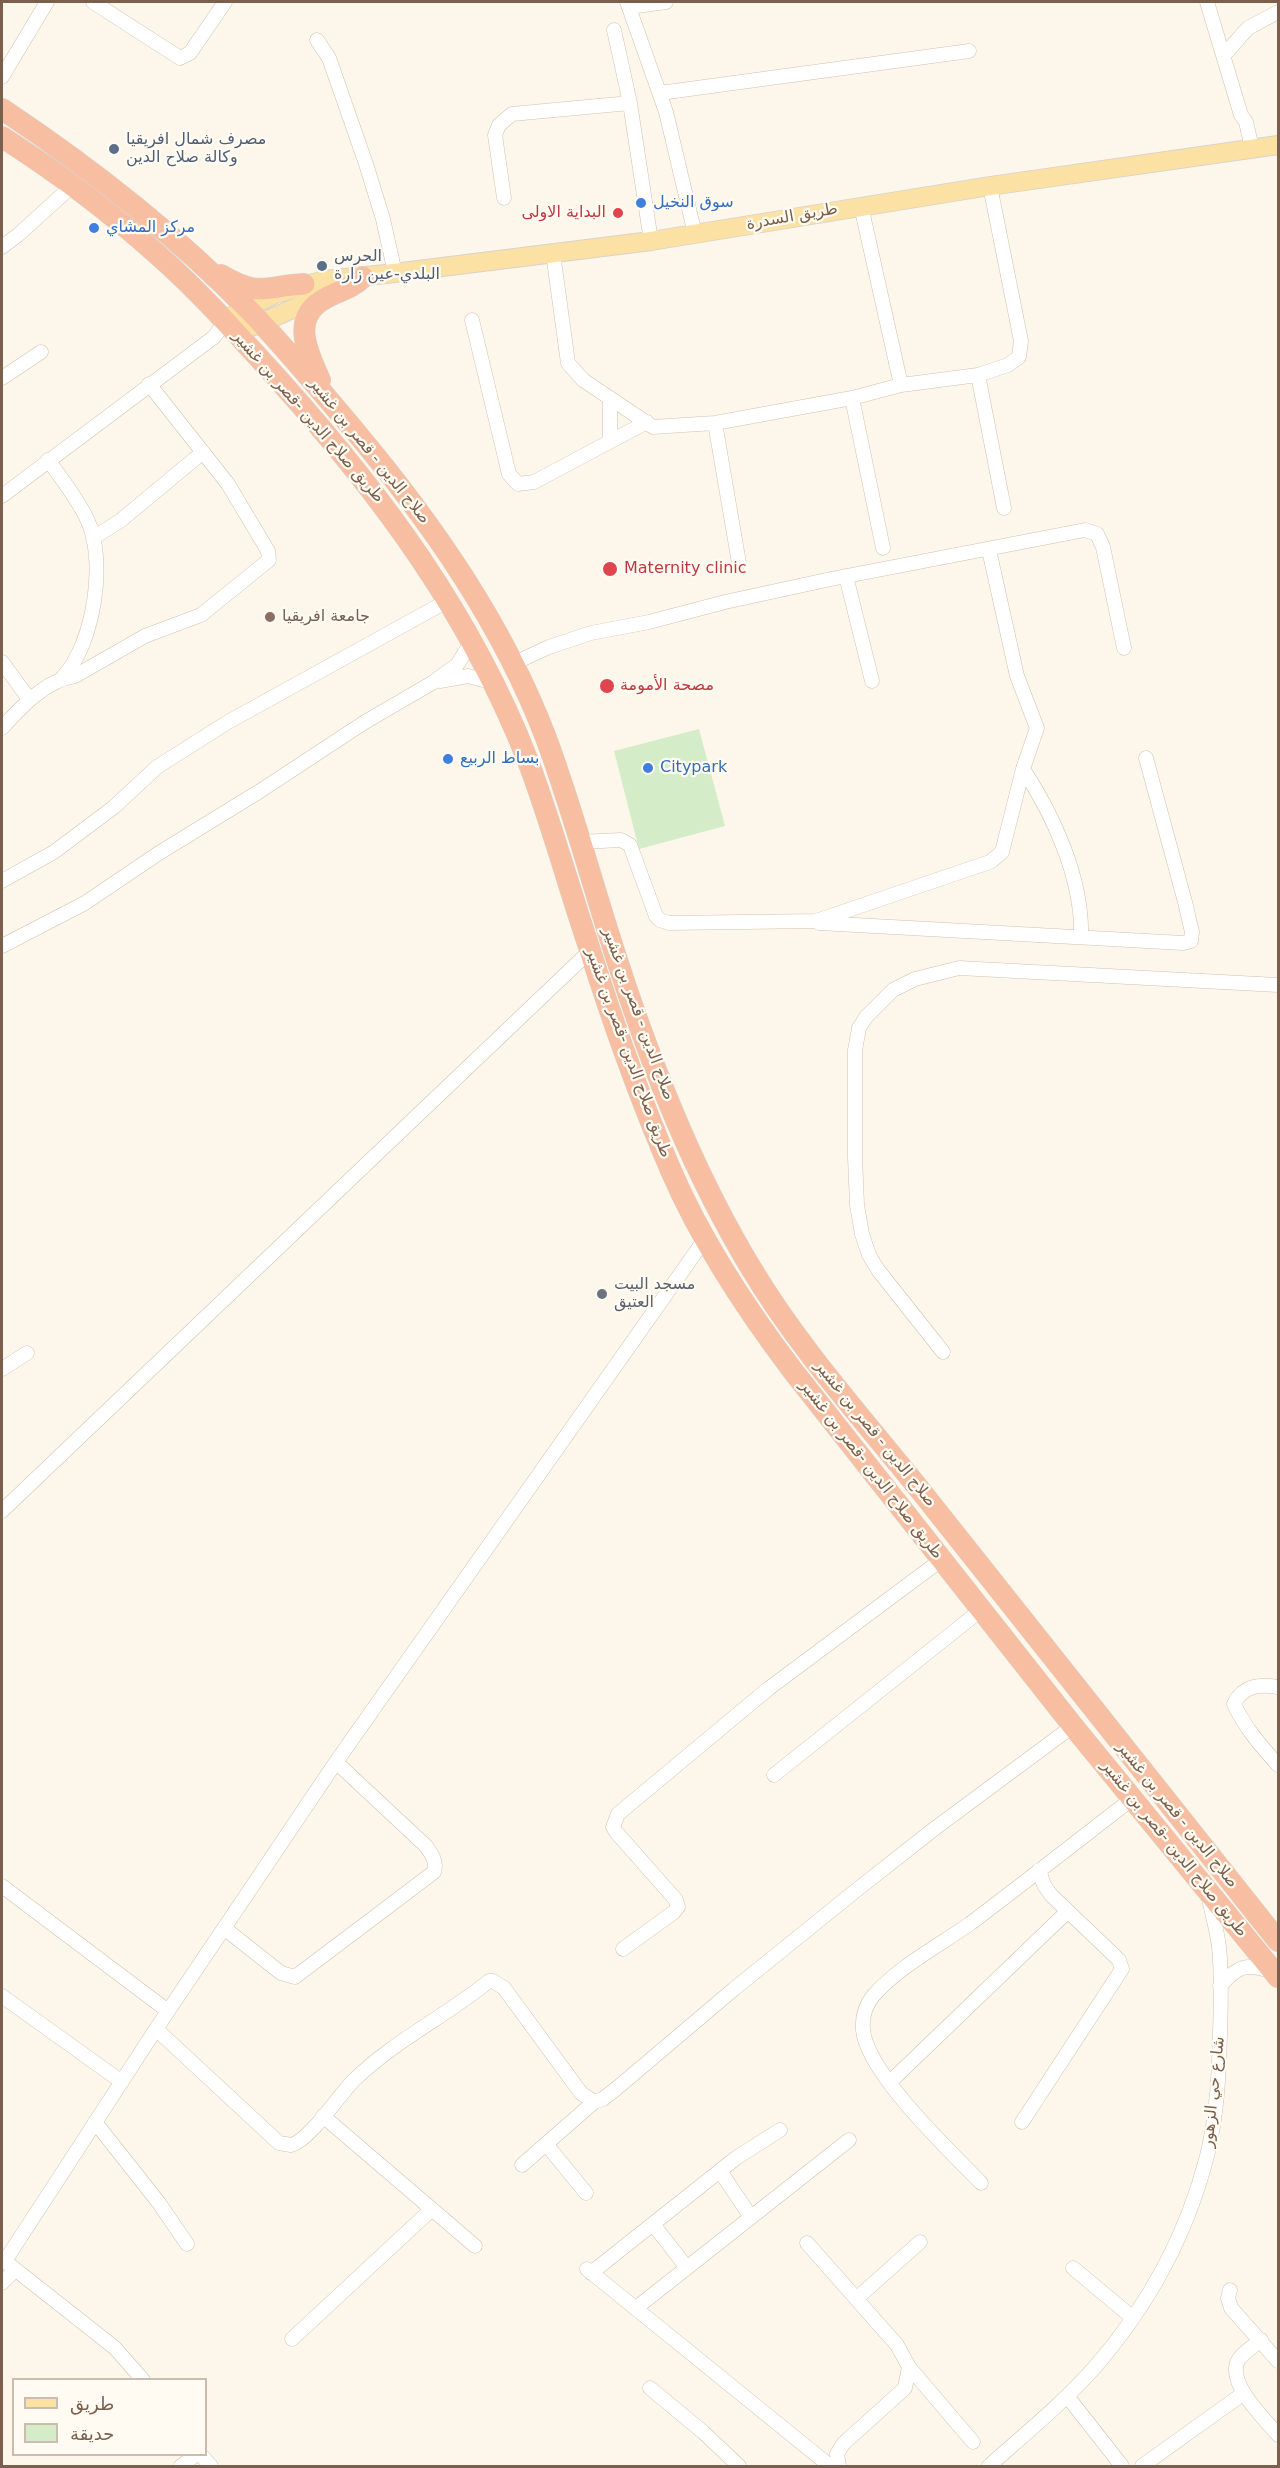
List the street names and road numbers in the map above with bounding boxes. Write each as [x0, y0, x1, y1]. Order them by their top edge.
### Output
street label: طريق السدرة [745, 200, 839, 234]
street label: طريق صلاح الدين -قصر بن غشير [228, 327, 388, 507]
street label: صلاح الدين - قصر بن غشير [304, 374, 434, 528]
street label: صلاح الدين - قصر بن غشير [598, 925, 678, 1103]
street label: طريق صلاح الدين -قصر بن غشير [581, 946, 675, 1160]
street label: صلاح الدين - قصر بن غشير [810, 1357, 940, 1511]
street label: طريق صلاح الدين -قصر بن غشير [795, 1377, 947, 1563]
street label: صلاح الدين - قصر بن غشير [1112, 1738, 1242, 1892]
street label: طريق صلاح الدين -قصر بن غشير [1097, 1757, 1251, 1941]
street label: شارع حي الزهور [1199, 2036, 1229, 2148]

